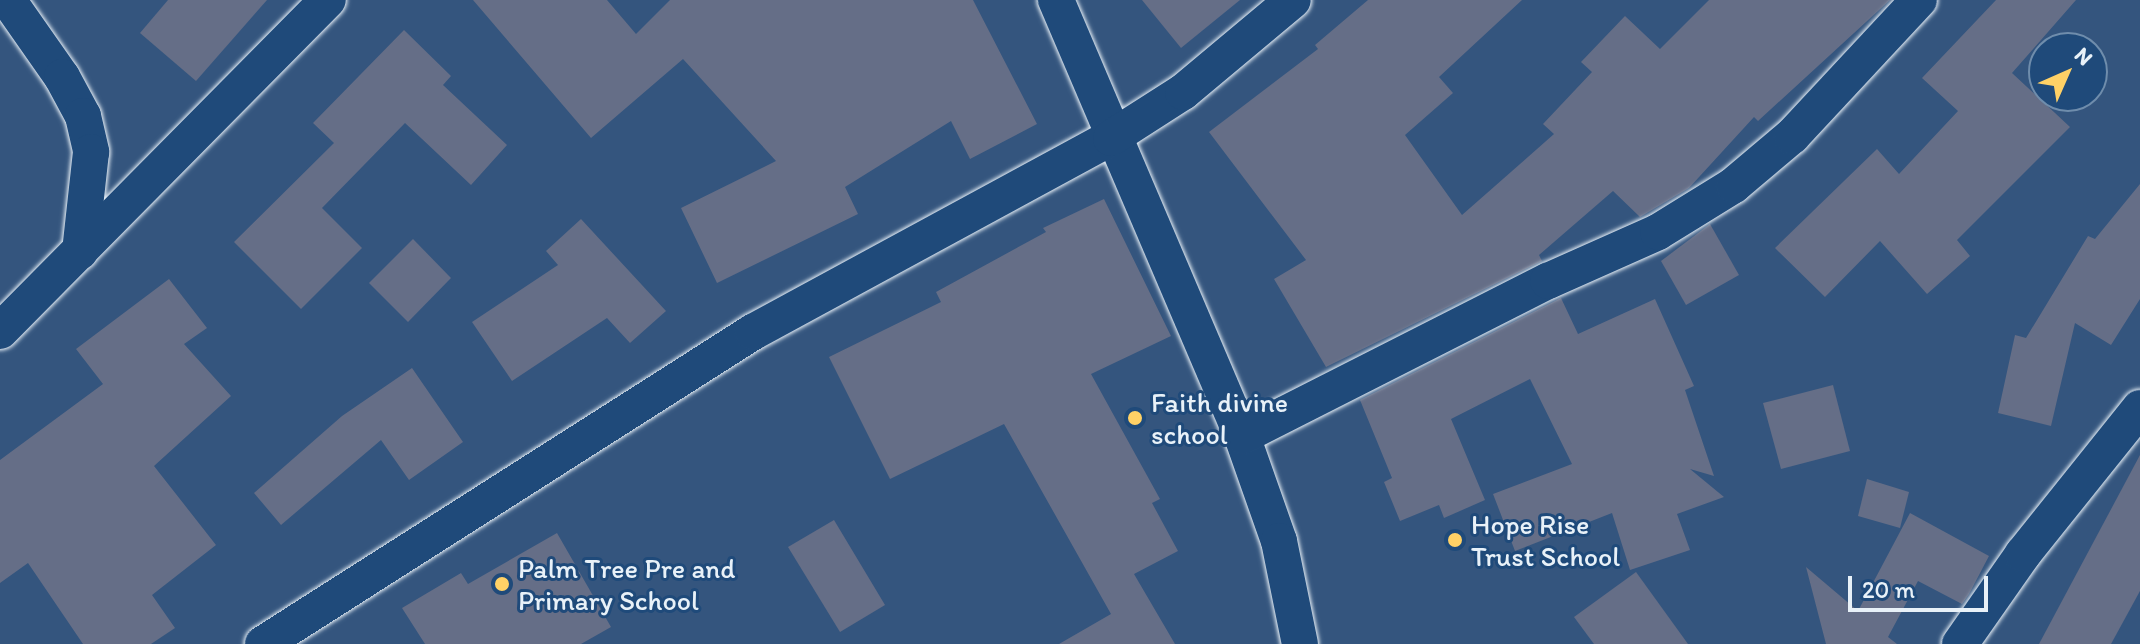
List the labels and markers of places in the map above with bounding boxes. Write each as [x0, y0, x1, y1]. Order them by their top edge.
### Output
place label: Faith divine school [1151, 385, 1289, 451]
marker: Faith divine school [1126, 409, 1144, 427]
place label: Hope Rise Trust School [1471, 507, 1620, 573]
marker: Hope Rise Trust School [1446, 531, 1464, 549]
place label: Palm Tree Pre and Primary School [518, 551, 734, 617]
marker: Palm Tree Pre and Primary School [493, 575, 511, 593]

